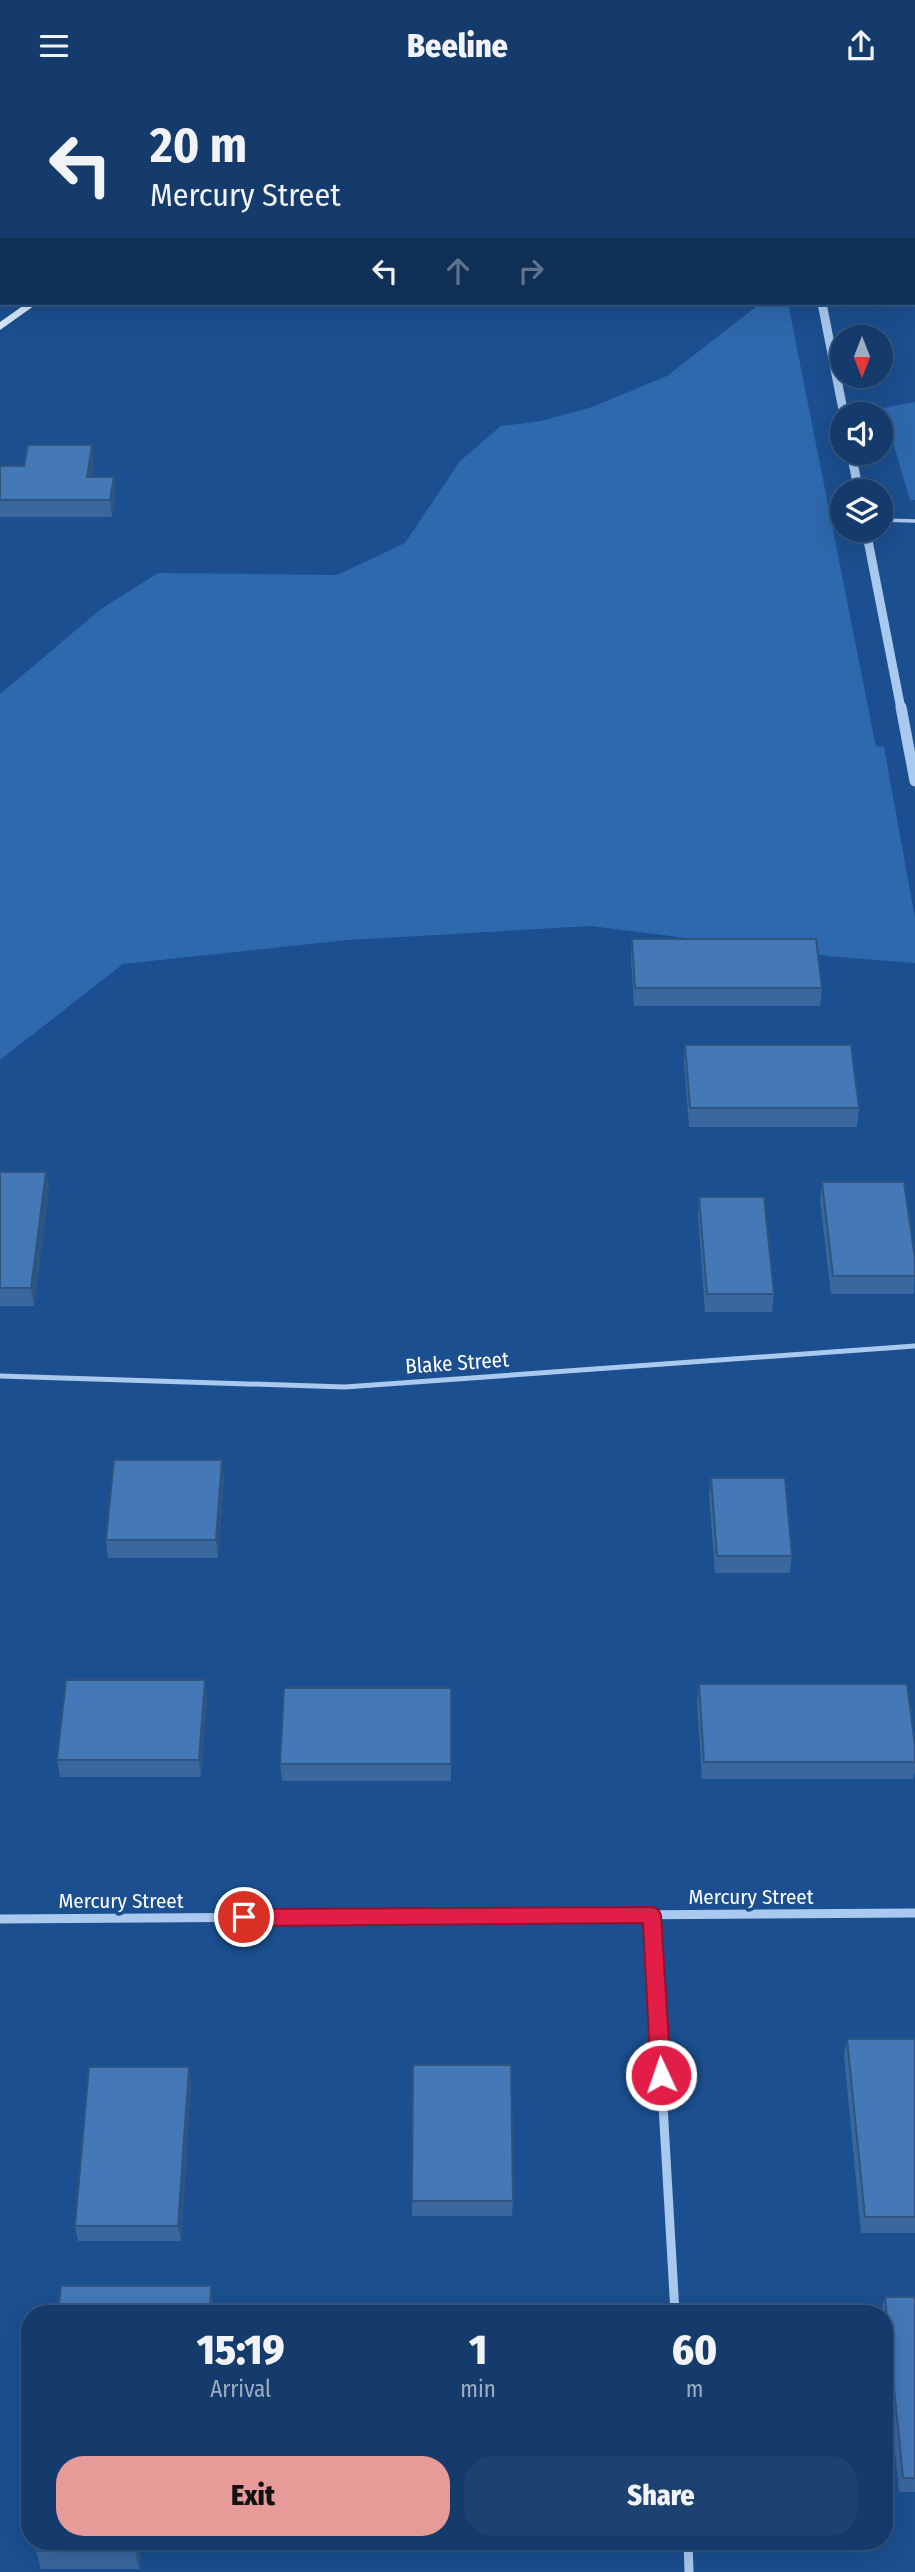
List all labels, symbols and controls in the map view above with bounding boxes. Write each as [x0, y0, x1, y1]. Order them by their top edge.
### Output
icon: menu [35, 27, 73, 65]
text: Beeline [407, 27, 508, 65]
icon: share [842, 27, 880, 65]
text: 20 m [150, 116, 247, 175]
icon: left [35, 119, 126, 210]
text: Mercury Street [150, 176, 341, 214]
icon: left [366, 252, 404, 290]
icon: ahead [439, 252, 477, 290]
icon: right [512, 252, 550, 290]
north arrow [830, 325, 892, 389]
map controls [830, 325, 893, 542]
button: sound [830, 402, 893, 465]
button: layers [830, 479, 893, 542]
street label: Blake Street [404, 1346, 510, 1380]
street label: Mercury Street [688, 1884, 814, 1910]
pin [214, 1887, 274, 1947]
street label: Mercury Street [58, 1888, 184, 1914]
icon: arrive [225, 1898, 263, 1936]
position arrow [624, 2038, 698, 2112]
text: 15:19 [197, 2325, 285, 2375]
text: 1 [469, 2325, 487, 2375]
text: 60 [672, 2325, 717, 2375]
text: Arrival [210, 2375, 271, 2403]
text: min [460, 2375, 496, 2403]
text: m [686, 2375, 703, 2403]
button: Exit [56, 2456, 450, 2536]
button: Share [464, 2456, 858, 2536]

